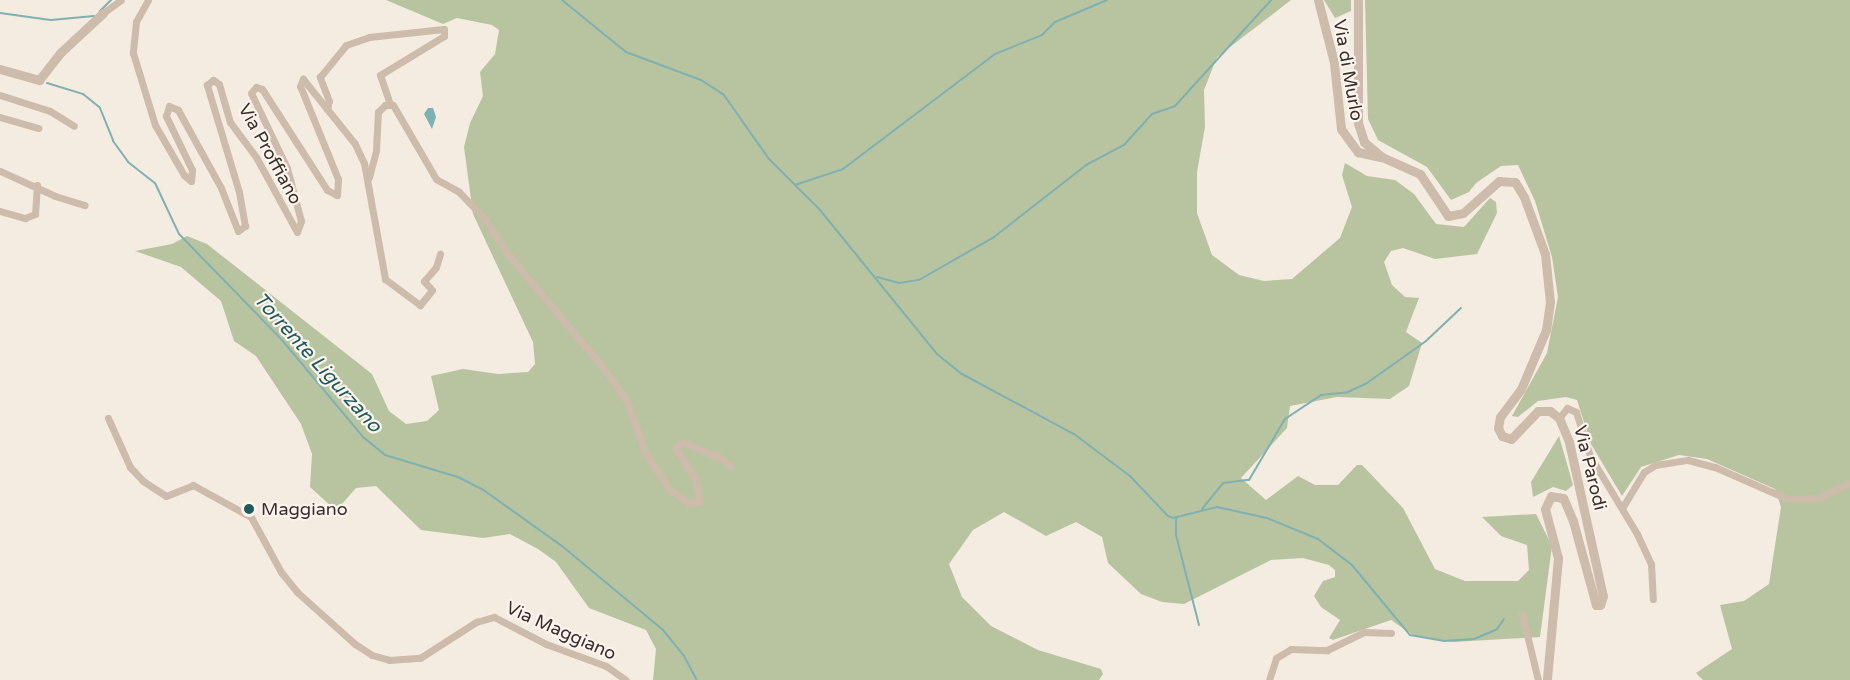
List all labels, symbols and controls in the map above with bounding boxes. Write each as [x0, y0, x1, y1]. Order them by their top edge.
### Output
street label: Via di Murlo [1328, 18, 1368, 122]
street label: Via Proffiano [234, 100, 306, 208]
water label: Torrente Ligurzano [248, 288, 386, 438]
street label: Via Parodi [1569, 423, 1611, 513]
place label: Maggiano [261, 498, 348, 520]
marker: Maggiano [242, 502, 256, 516]
street label: Via Maggiano [503, 597, 619, 665]

